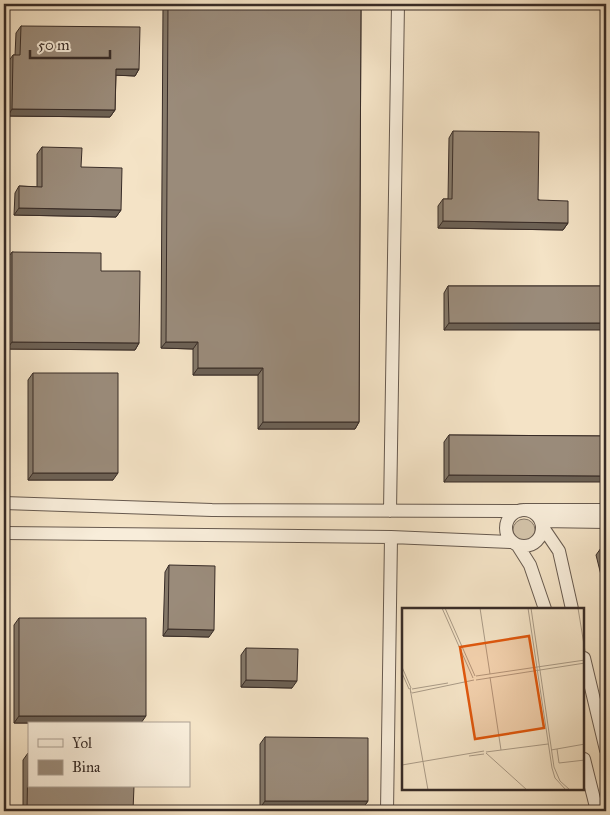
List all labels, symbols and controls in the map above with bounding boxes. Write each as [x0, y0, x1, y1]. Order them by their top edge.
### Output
scale bar [30, 28, 110, 60]
text: 50 m [38, 36, 70, 54]
inset map [402, 608, 585, 790]
legend [28, 722, 190, 788]
text: Yol [72, 734, 93, 752]
text: Bina [72, 758, 101, 776]

